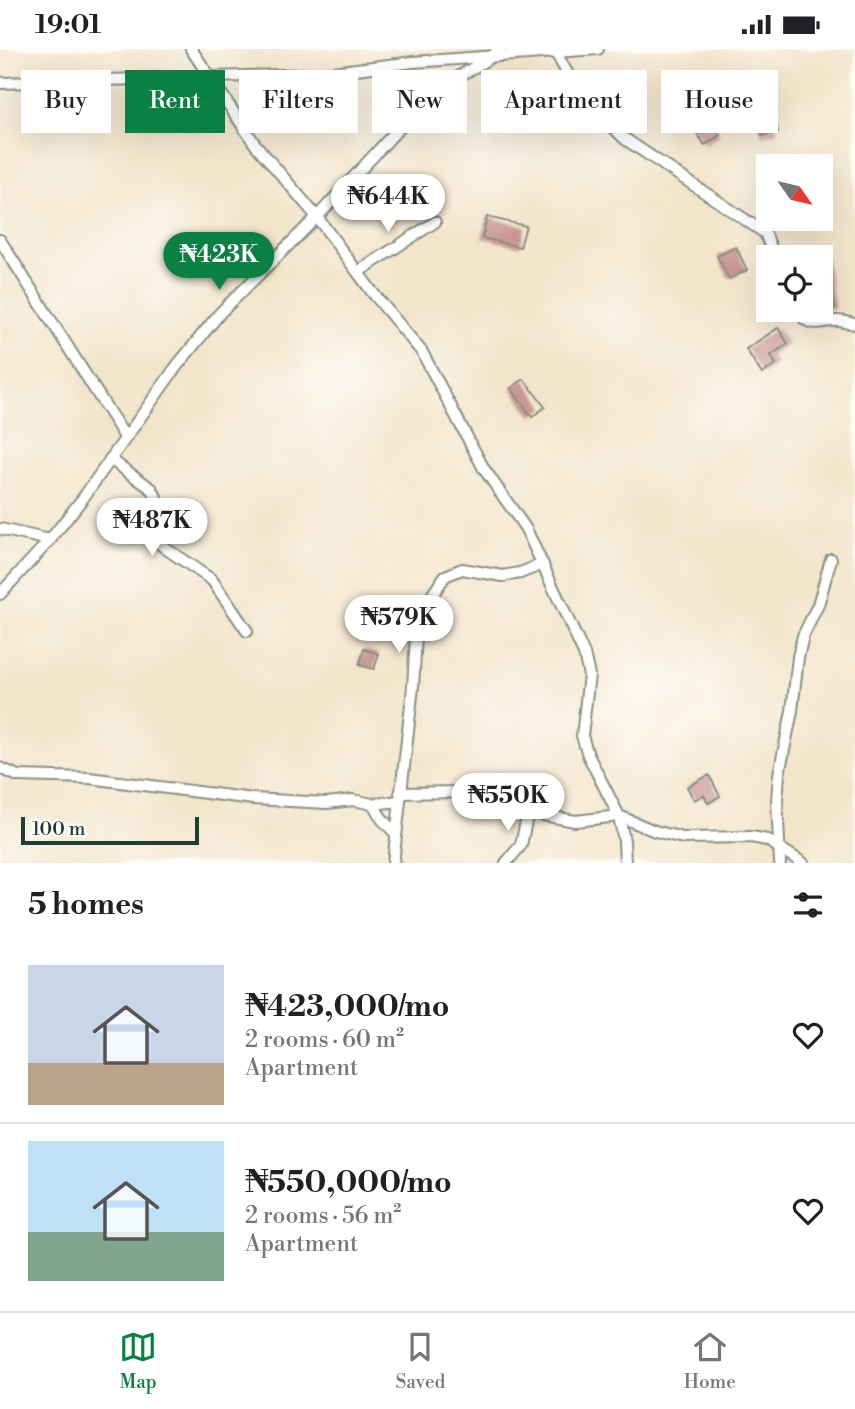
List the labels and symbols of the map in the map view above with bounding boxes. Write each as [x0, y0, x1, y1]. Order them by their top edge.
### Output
north arrow [756, 154, 833, 231]
pin: ₦644K [339, 174, 437, 234]
pin: ₦423K [170, 233, 268, 292]
pin: ₦487K [103, 498, 201, 558]
pin: ₦579K [350, 595, 448, 655]
pin: ₦550K [459, 773, 557, 833]
scale bar [21, 814, 200, 846]

